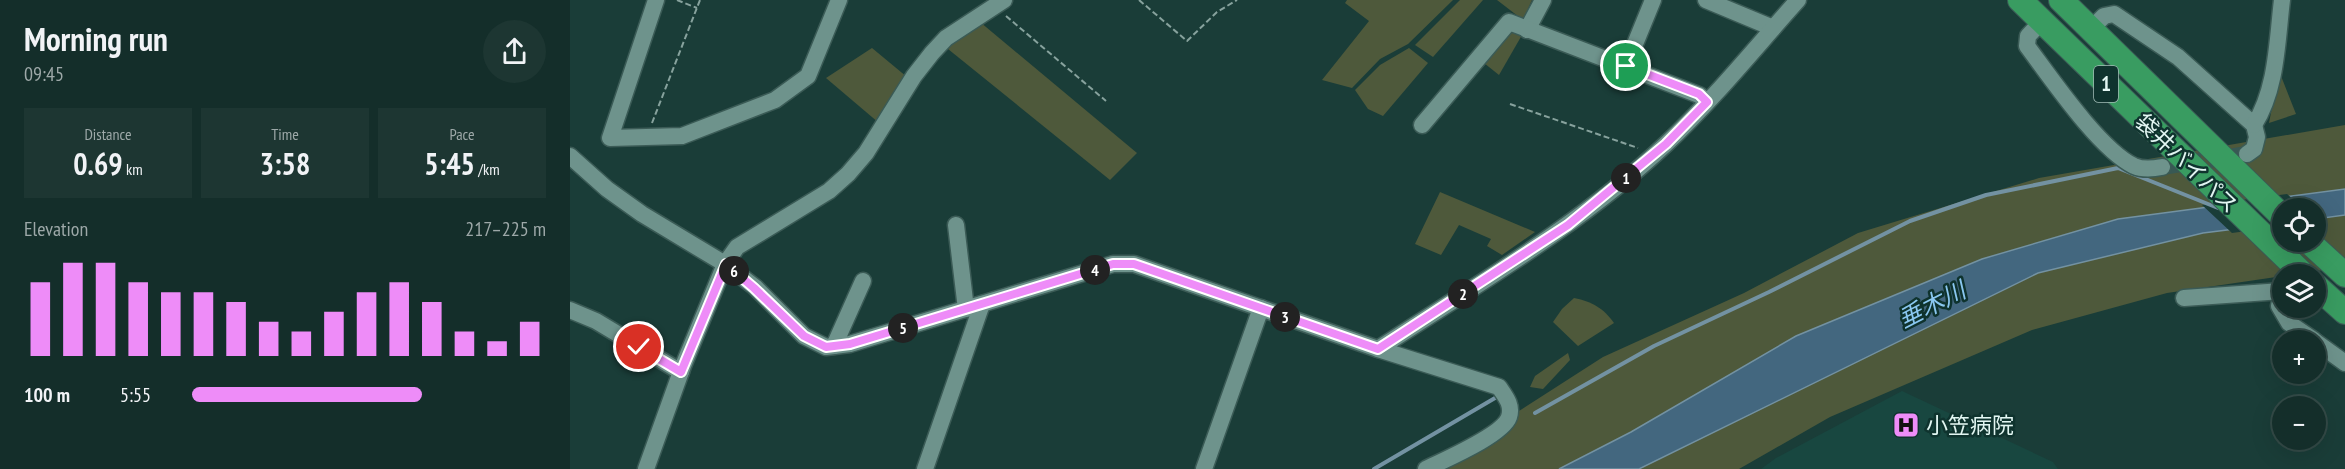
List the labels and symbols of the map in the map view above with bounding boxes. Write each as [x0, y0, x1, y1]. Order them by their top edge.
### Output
pin [1600, 40, 1651, 91]
road number: 1 [2094, 66, 2118, 102]
street label: 袋井バイパス [2130, 107, 2244, 219]
pin: 1 [1611, 163, 1641, 193]
pin: 4 [1080, 255, 1110, 285]
pin: 6 [719, 256, 749, 286]
water label: 垂木川 [1893, 273, 1974, 335]
pin: 2 [1448, 279, 1478, 309]
pin: 3 [1270, 302, 1300, 332]
pin: 5 [888, 313, 918, 343]
pin [613, 321, 664, 372]
hospital icon: 小笠病院 [1891, 410, 1921, 440]
place label: 小笠病院 [1926, 411, 2014, 439]

